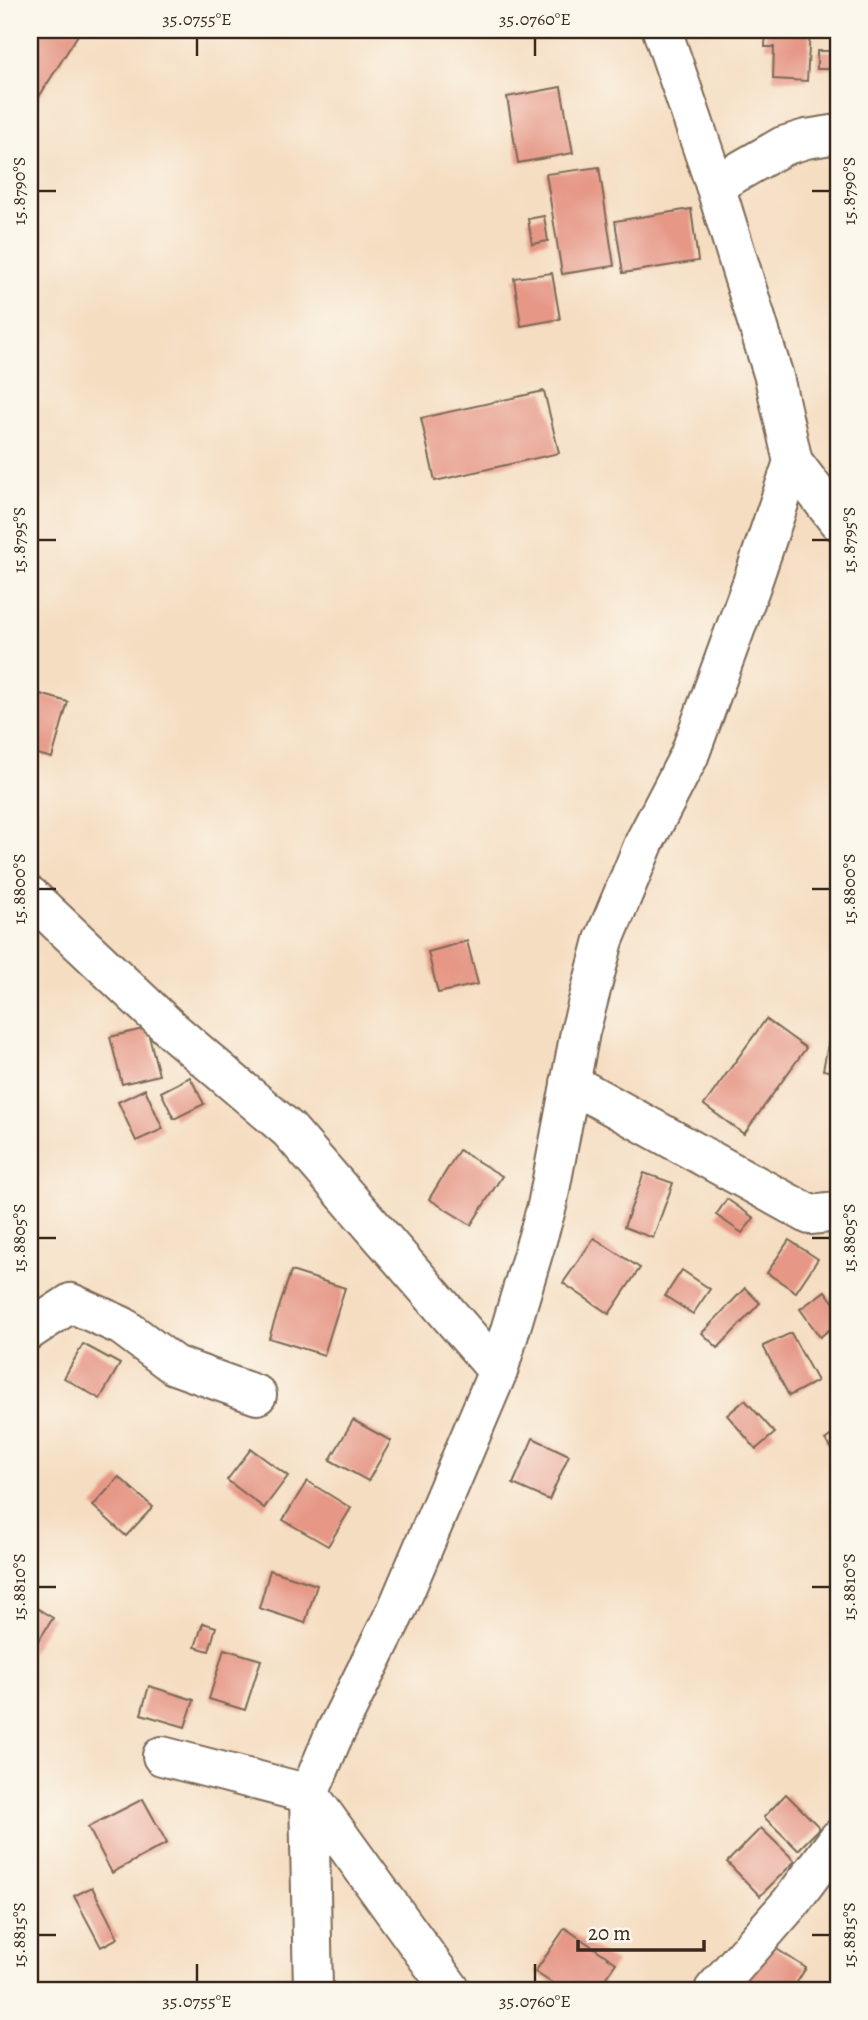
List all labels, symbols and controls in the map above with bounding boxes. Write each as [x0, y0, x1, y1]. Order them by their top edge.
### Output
text: 35.0755°E [162, 7, 232, 31]
text: 35.0760°E [499, 7, 571, 31]
text: 15.8790°S [7, 157, 31, 225]
text: 15.8790°S [837, 157, 861, 225]
text: 15.8795°S [7, 507, 31, 573]
text: 15.8795°S [837, 507, 861, 573]
text: 15.8800°S [7, 853, 31, 925]
text: 15.8800°S [837, 853, 861, 925]
text: 15.8805°S [7, 1203, 31, 1273]
text: 15.8805°S [837, 1203, 861, 1273]
text: 15.8810°S [7, 1553, 31, 1621]
text: 15.8810°S [837, 1553, 861, 1621]
text: 15.8815°S [7, 1902, 31, 1968]
text: 15.8815°S [837, 1902, 861, 1968]
scale bar [578, 1908, 704, 1952]
text: 20 m [588, 1919, 631, 1947]
text: 35.0755°E [162, 1989, 232, 2013]
text: 35.0760°E [499, 1989, 571, 2013]

